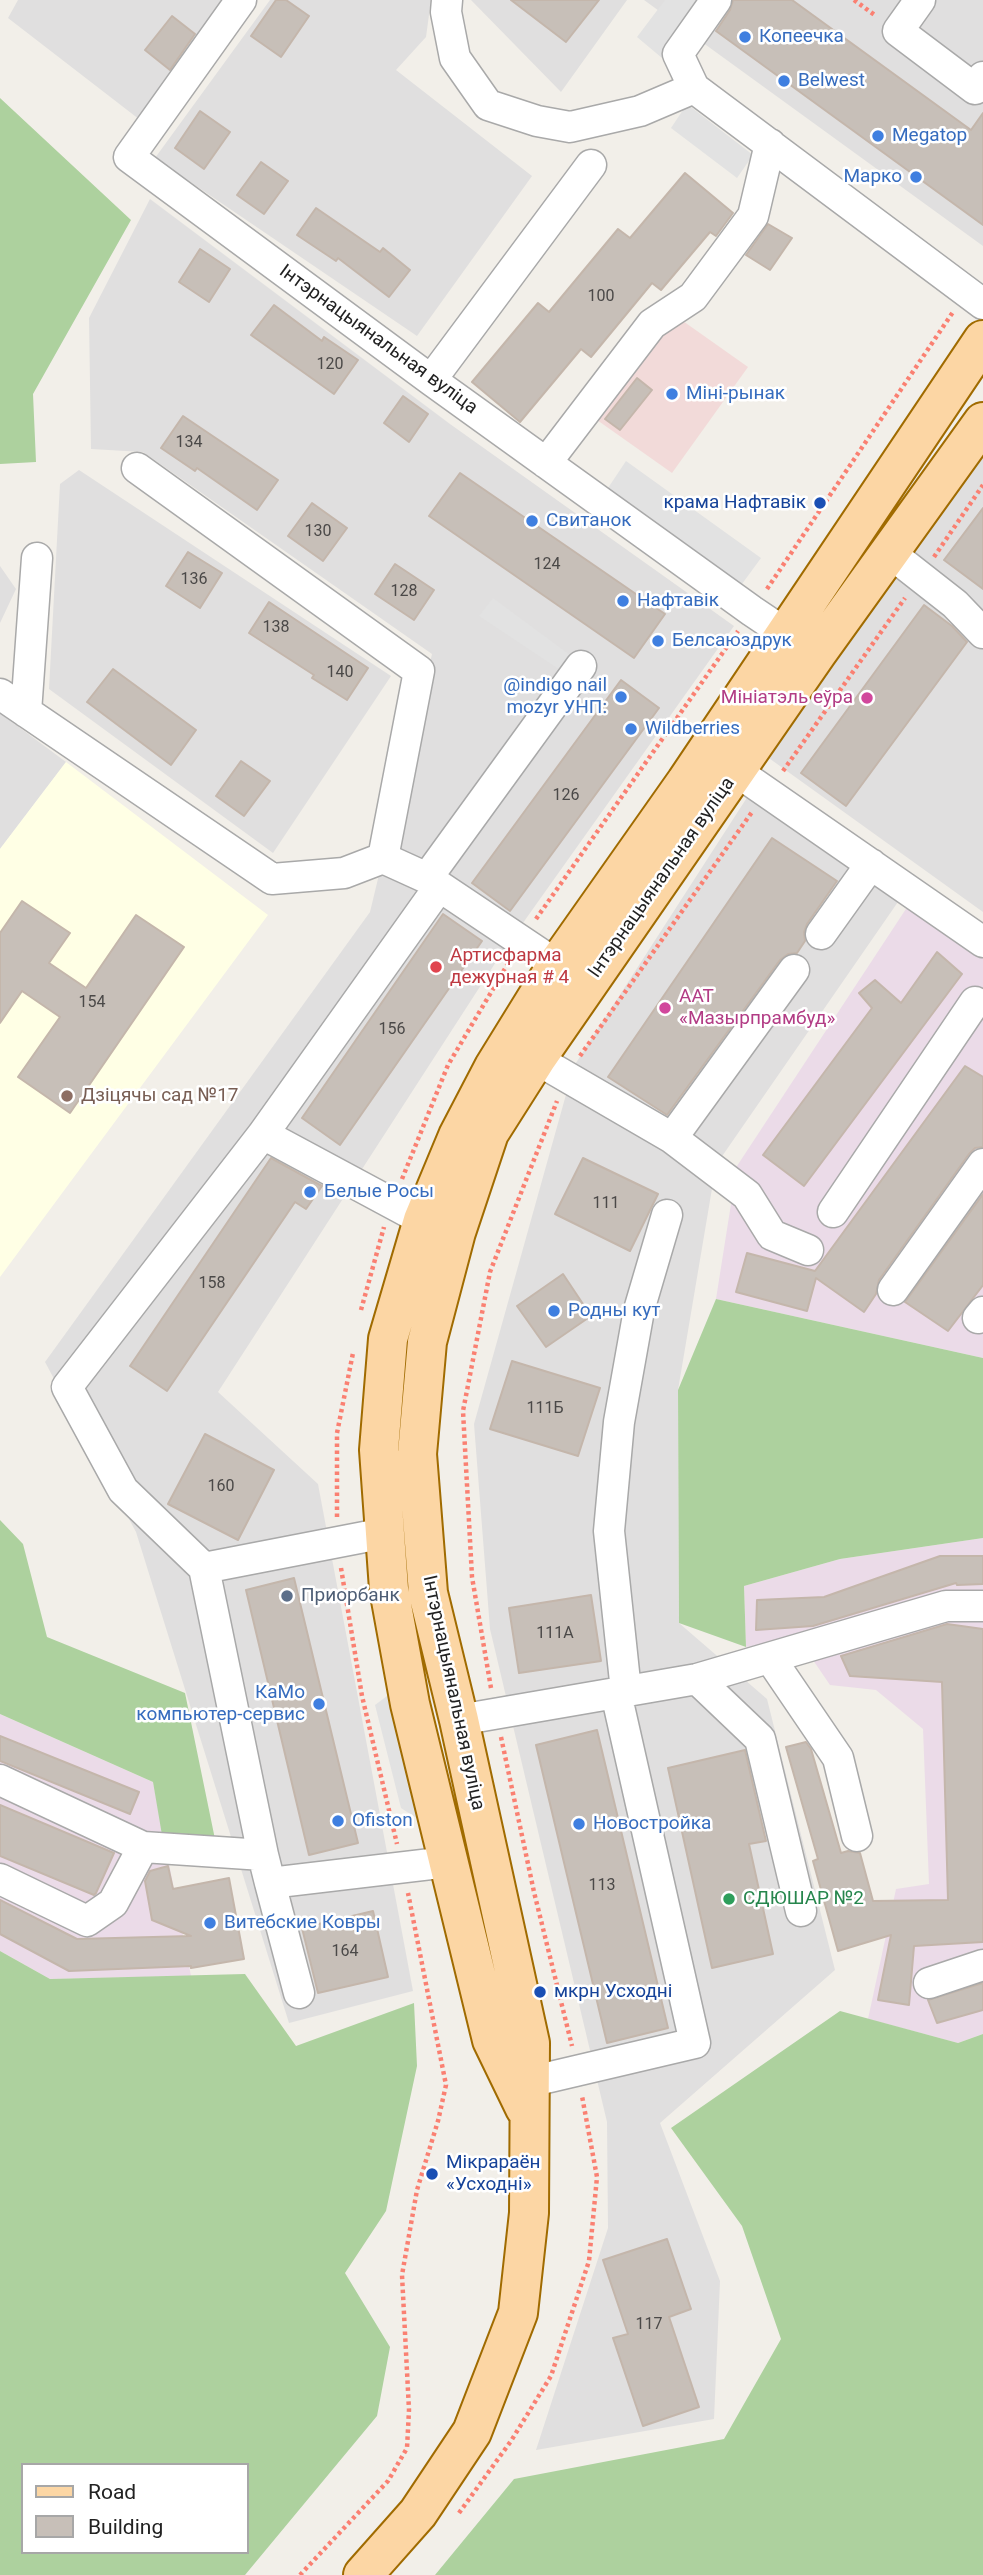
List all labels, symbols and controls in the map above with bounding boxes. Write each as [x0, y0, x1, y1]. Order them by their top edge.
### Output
place label: Копеечка [759, 26, 844, 48]
marker: Копеечка [737, 29, 753, 45]
place label: Belwest [798, 70, 865, 92]
marker: Belwest [776, 73, 792, 89]
place label: Megatop [892, 125, 967, 147]
marker: Megatop [870, 128, 886, 144]
place label: Марко [843, 166, 902, 188]
marker: Марко [908, 169, 924, 185]
street label: Інтэрнацыянальная вуліца [274, 260, 482, 420]
house number: 100 [588, 287, 614, 307]
house number: 120 [317, 355, 343, 375]
place label: Міні-рынак [686, 383, 785, 405]
marker: Міні-рынак [664, 386, 680, 402]
house number: 134 [176, 433, 202, 453]
place label: крама Нафтавік [664, 492, 806, 514]
marker: крама Нафтавік [812, 495, 828, 511]
place label: Свитанок [546, 510, 632, 532]
marker: Свитанок [524, 513, 540, 529]
house number: 130 [305, 522, 331, 542]
house number: 124 [534, 555, 560, 575]
house number: 136 [181, 570, 207, 590]
house number: 128 [391, 582, 417, 602]
place label: Нафтавік [637, 590, 719, 612]
marker: Нафтавік [615, 593, 631, 609]
house number: 138 [263, 618, 289, 638]
place label: Белсаюздрук [672, 630, 792, 652]
marker: Белсаюздрук [650, 633, 666, 649]
house number: 140 [327, 663, 353, 683]
place label: @indigo nail mozyr УНП: [503, 675, 607, 719]
place label: Мініатэль еўра [721, 687, 853, 709]
marker: @indigo nail mozyr УНП: [613, 689, 629, 705]
marker: Мініатэль еўра [859, 690, 875, 706]
place label: Wildberries [645, 718, 740, 740]
marker: Wildberries [623, 721, 639, 737]
street label: Інтэрнацыянальная вуліца [584, 773, 740, 983]
house number: 126 [553, 786, 579, 806]
place label: Артисфарма дежурная # 4 [450, 945, 569, 989]
marker: Артисфарма дежурная # 4 [428, 959, 444, 975]
place label: ААТ «Мазырпрамбуд» [679, 986, 835, 1030]
house number: 154 [79, 993, 105, 1013]
marker: ААТ «Мазырпрамбуд» [657, 1000, 673, 1016]
house number: 156 [379, 1020, 405, 1040]
place label: Дзіцячы сад №17 [81, 1085, 239, 1107]
marker: Дзіцячы сад №17 [59, 1088, 75, 1104]
place label: Белые Росы [324, 1181, 434, 1203]
marker: Белые Росы [302, 1184, 318, 1200]
house number: 111 [593, 1194, 619, 1214]
house number: 158 [199, 1274, 225, 1294]
place label: Родны кут [568, 1300, 660, 1322]
marker: Родны кут [546, 1303, 562, 1319]
house number: 111Б [526, 1399, 564, 1419]
house number: 160 [208, 1477, 234, 1497]
street label: Інтэрнацыянальная вуліца [417, 1574, 489, 1812]
place label: Приорбанк [301, 1585, 400, 1607]
marker: Приорбанк [279, 1588, 295, 1604]
house number: 111А [536, 1624, 574, 1644]
place label: КаМо компьютер-сервис [136, 1682, 305, 1726]
marker: КаМо компьютер-сервис [311, 1696, 327, 1712]
place label: Ofiston [352, 1810, 413, 1832]
marker: Ofiston [330, 1813, 346, 1829]
place label: Новостройка [593, 1813, 711, 1835]
marker: Новостройка [571, 1816, 587, 1832]
house number: 113 [589, 1876, 615, 1896]
place label: СДЮШАР №2 [743, 1888, 864, 1910]
marker: СДЮШАР №2 [721, 1891, 737, 1907]
place label: Витебские Ковры [224, 1912, 381, 1934]
marker: Витебские Ковры [202, 1915, 218, 1931]
house number: 164 [332, 1942, 358, 1962]
place label: мкрн Усходні [554, 1981, 672, 2003]
marker: мкрн Усходні [532, 1984, 548, 2000]
place label: Мікрараён «Усходні» [446, 2152, 541, 2196]
marker: Мікрараён «Усходні» [424, 2166, 440, 2182]
house number: 117 [636, 2315, 662, 2335]
legend [21, 2463, 248, 2554]
text: Road [88, 2480, 136, 2504]
text: Building [88, 2515, 163, 2539]

